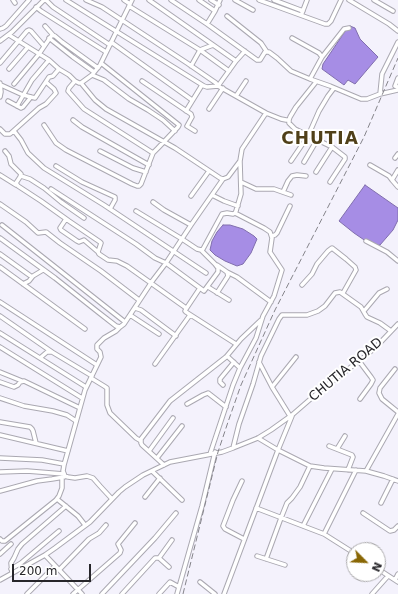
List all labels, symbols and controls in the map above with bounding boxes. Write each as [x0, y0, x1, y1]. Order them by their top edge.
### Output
district label: CHUTIA [281, 130, 359, 150]
street label: CHUTIA ROAD [306, 335, 386, 405]
north arrow [346, 542, 386, 582]
scale bar [14, 556, 93, 582]
text: N [369, 560, 384, 574]
text: 200 m [19, 564, 57, 578]

